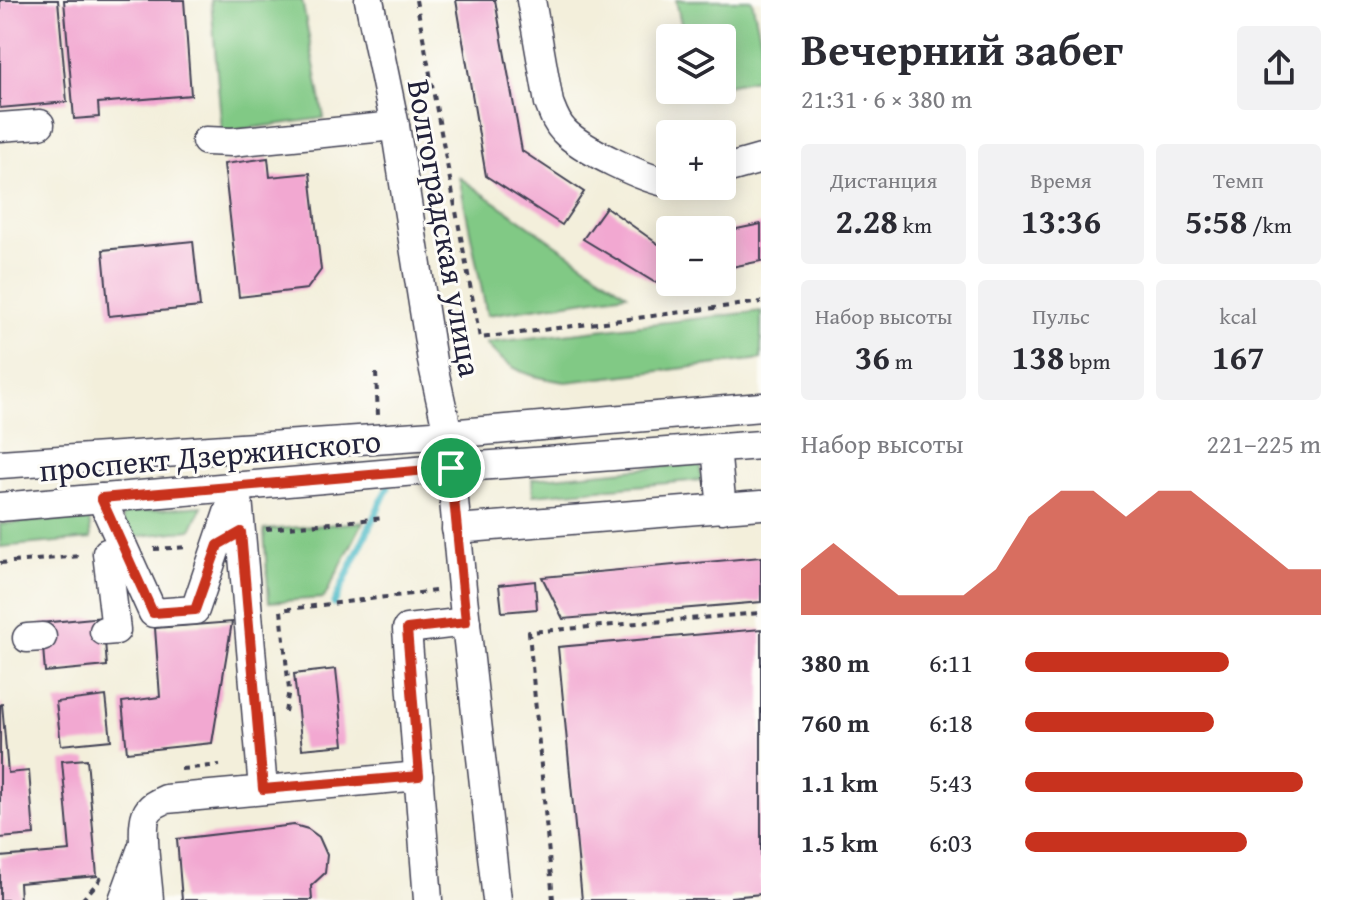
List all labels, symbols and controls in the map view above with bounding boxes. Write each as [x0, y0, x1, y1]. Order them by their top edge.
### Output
text: Вечерний забег [801, 17, 1123, 81]
map controls [656, 24, 736, 296]
button: layers [656, 24, 736, 104]
button: share [1237, 26, 1321, 110]
street label: Волгоградская улица [396, 76, 494, 381]
text: 21:31 · 6 × 380 m [801, 79, 972, 118]
button: + [656, 120, 736, 200]
text: Дистанция [830, 164, 937, 196]
text: Время [1030, 164, 1092, 196]
text: Темп [1213, 164, 1264, 196]
text: 2.28 [835, 196, 898, 245]
text: 13:36 [1021, 196, 1101, 245]
text: 5:58 [1185, 196, 1247, 245]
text: km [898, 209, 932, 241]
text: /km [1247, 209, 1292, 241]
button: − [656, 216, 736, 296]
text: Набор высоты [815, 300, 952, 332]
text: Пульс [1032, 300, 1090, 332]
text: kcal [1220, 300, 1257, 332]
text: 36 [855, 332, 890, 381]
text: 138 [1012, 332, 1064, 381]
text: 167 [1212, 332, 1265, 381]
text: m [890, 345, 913, 377]
text: bpm [1064, 345, 1110, 377]
street label: проспект Дзержинского [37, 417, 383, 493]
text: Набор высоты [801, 424, 963, 463]
text: 221–225 m [1207, 424, 1321, 463]
pin [417, 434, 485, 502]
icon: arrive [429, 446, 473, 490]
text: 380 m [801, 643, 869, 682]
text: 6:11 [929, 643, 973, 682]
text: 760 m [801, 703, 869, 742]
text: 6:18 [929, 703, 973, 742]
text: 1.1 km [801, 763, 878, 802]
text: 5:43 [929, 763, 973, 802]
text: 1.5 km [801, 823, 878, 862]
text: 6:03 [929, 823, 973, 862]

